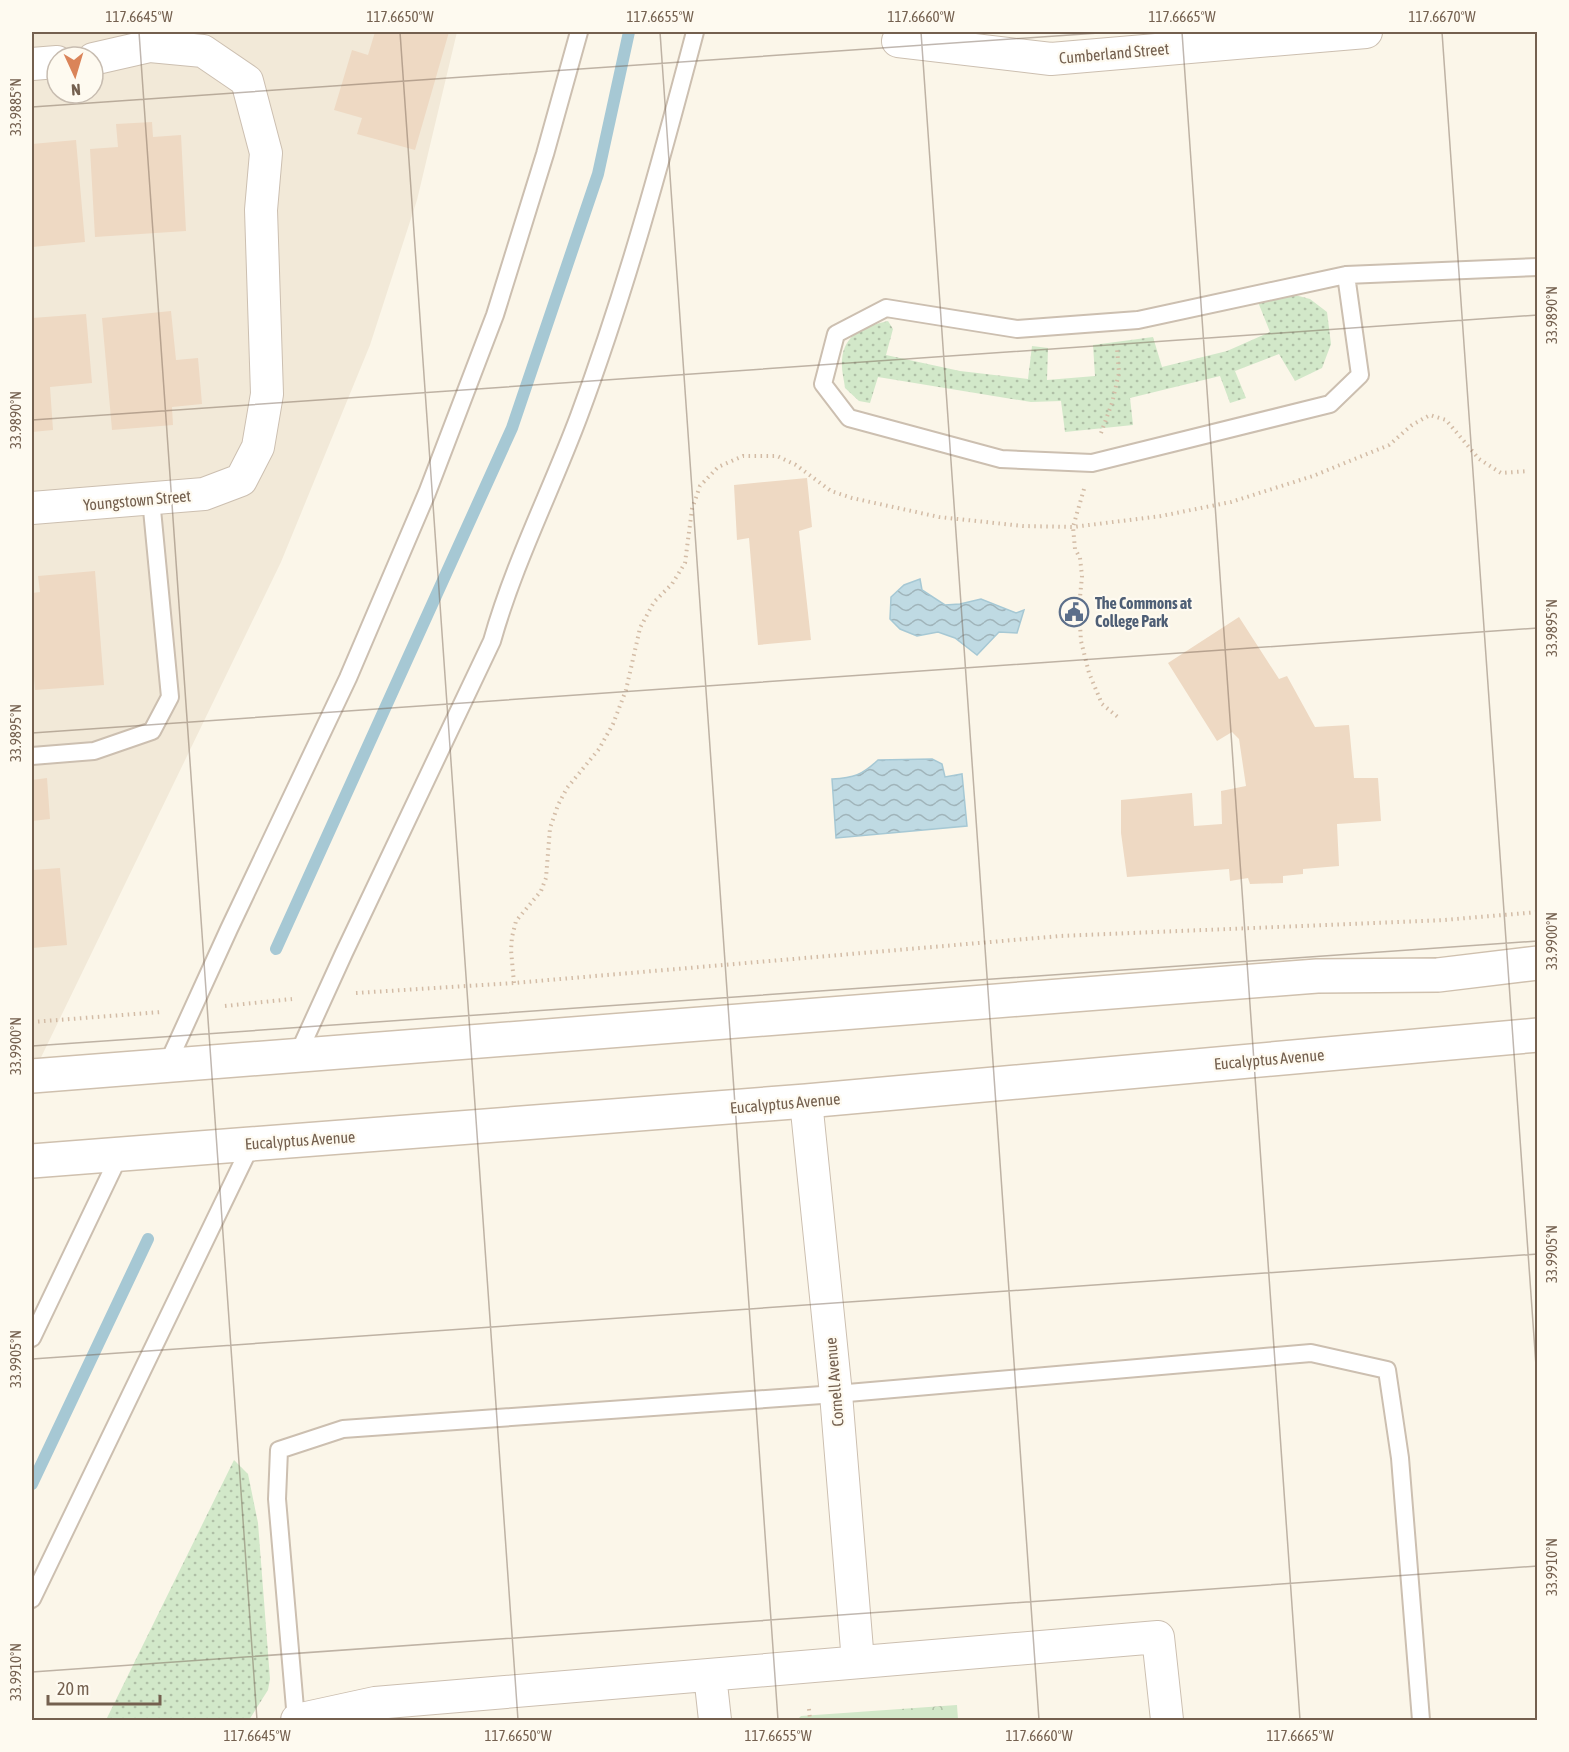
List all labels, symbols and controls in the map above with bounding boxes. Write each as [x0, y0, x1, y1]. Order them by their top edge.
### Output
text: 117.6645°W [105, 8, 173, 25]
text: 117.6650°W [366, 8, 434, 25]
text: 117.6655°W [626, 8, 694, 25]
text: 117.6660°W [887, 8, 955, 25]
text: 117.6665°W [1148, 8, 1216, 25]
text: 117.6670°W [1408, 8, 1476, 25]
street label: Cumberland Street [1058, 39, 1170, 67]
north arrow [45, 45, 105, 105]
text: 33.9885°N [7, 78, 24, 136]
text: N [71, 81, 81, 99]
text: 33.9890°N [1543, 286, 1560, 344]
text: 33.9890°N [7, 391, 24, 449]
street label: Youngstown Street [82, 486, 192, 515]
place label: The Commons at College Park [1095, 594, 1192, 630]
public building icon: The Commons at College Park [1058, 596, 1090, 628]
text: 33.9895°N [1543, 599, 1560, 657]
text: 33.9895°N [7, 704, 24, 762]
text: 33.9900°N [1543, 912, 1560, 970]
text: 33.9900°N [7, 1017, 24, 1075]
street label: Eucalyptus Avenue [1213, 1045, 1325, 1074]
street label: Eucalyptus Avenue [729, 1089, 841, 1118]
street label: Eucalyptus Avenue [244, 1127, 356, 1154]
text: 33.9905°N [1543, 1225, 1560, 1283]
text: 33.9905°N [7, 1330, 24, 1388]
street label: Cornell Avenue [821, 1337, 847, 1427]
text: 33.9910°N [1543, 1538, 1560, 1596]
text: 33.9910°N [7, 1643, 24, 1701]
scale bar [48, 1668, 160, 1706]
text: 20 m [57, 1678, 89, 1699]
text: 117.6645°W [223, 1727, 291, 1744]
text: 117.6650°W [484, 1727, 552, 1744]
text: 117.6655°W [744, 1727, 812, 1744]
text: 117.6660°W [1005, 1727, 1073, 1744]
text: 117.6665°W [1266, 1727, 1334, 1744]

